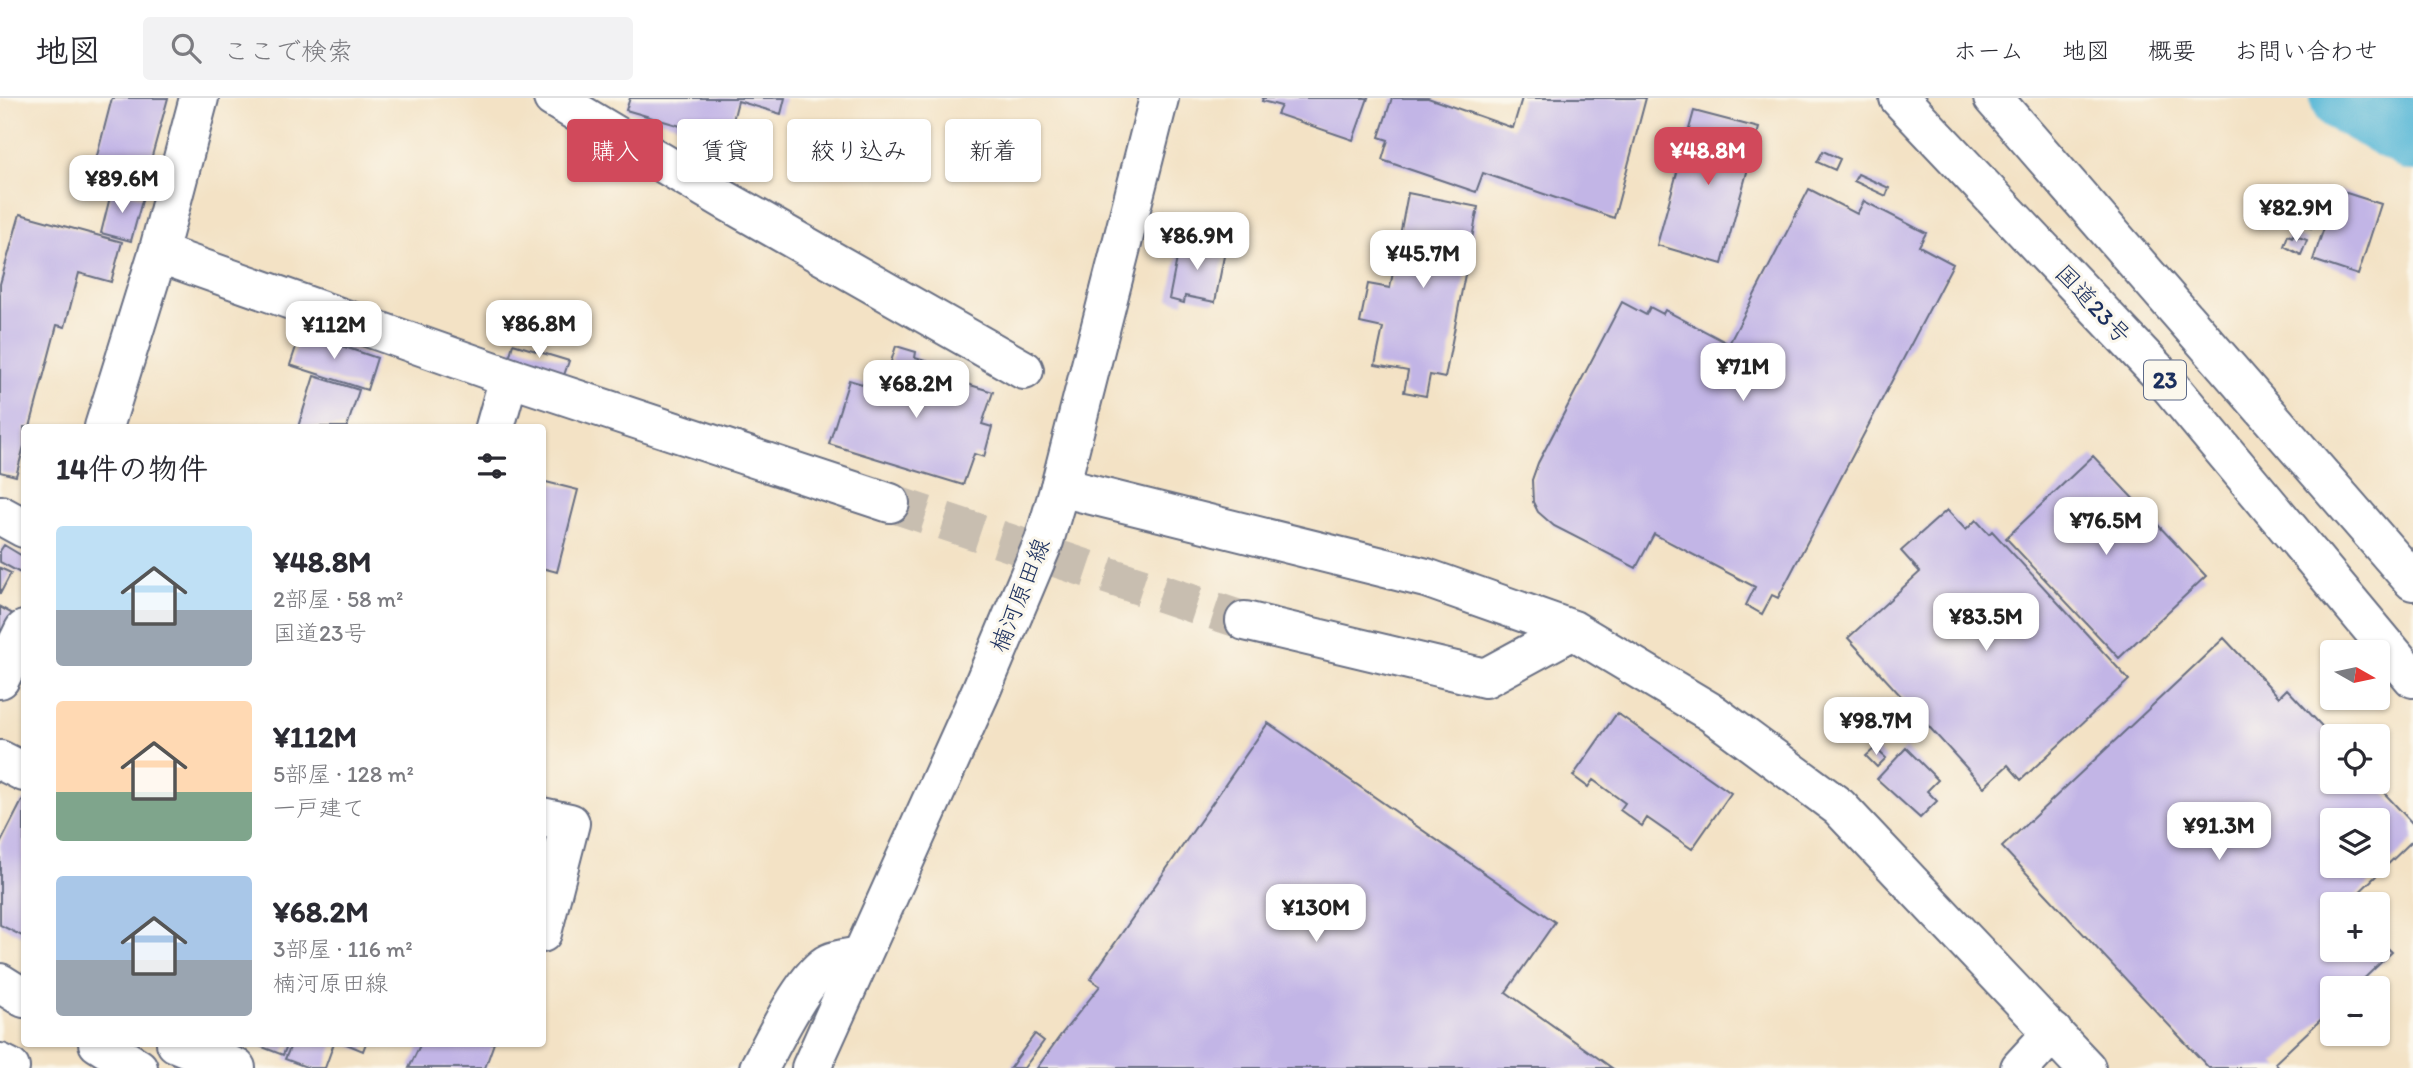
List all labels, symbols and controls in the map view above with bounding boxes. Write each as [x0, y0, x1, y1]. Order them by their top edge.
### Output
search box [143, 17, 633, 80]
icon: search [167, 29, 205, 67]
text: 地図 [35, 31, 101, 70]
text: ここで検索 [223, 35, 353, 67]
text: ホーム [1953, 36, 2024, 65]
text: 地図 [2062, 36, 2110, 65]
text: 概要 [2148, 36, 2196, 65]
text: お問い合わせ [2234, 36, 2378, 65]
chip: 購入 [567, 119, 663, 182]
chip: 賃貸 [677, 119, 773, 182]
chip: 絞り込み [787, 119, 931, 182]
chip: 新着 [945, 119, 1041, 182]
pin: ¥48.8M [1651, 127, 1765, 187]
text: ¥48.8M [1670, 136, 1746, 164]
pin: ¥89.6M [65, 156, 179, 215]
text: ¥89.6M [85, 164, 159, 192]
pin: ¥82.9M [2239, 184, 2353, 244]
text: ¥82.9M [2259, 193, 2333, 221]
pin: ¥86.9M [1140, 212, 1254, 272]
text: ¥86.9M [1160, 221, 1234, 249]
pin: ¥45.7M [1366, 230, 1480, 290]
text: ¥45.7M [1386, 239, 1460, 267]
street label: 国道23号 [2049, 258, 2137, 349]
pin: ¥86.8M [482, 300, 596, 360]
pin: ¥112M [285, 302, 383, 361]
text: ¥86.8M [502, 309, 576, 337]
text: ¥112M [302, 310, 366, 338]
pin: ¥71M [1702, 344, 1784, 403]
text: ¥71M [1716, 352, 1770, 380]
pin: ¥68.2M [859, 360, 973, 420]
road number: 23 [2144, 360, 2186, 400]
text: ¥68.2M [879, 369, 953, 397]
icon: filters [473, 447, 511, 485]
text: 14件の物件 [56, 450, 208, 487]
pin: ¥76.5M [2049, 498, 2163, 557]
text: ¥76.5M [2070, 506, 2142, 534]
street label: 楠河原田線 [984, 534, 1055, 656]
text: ¥48.8M [273, 543, 372, 580]
icon: home [112, 554, 196, 638]
text: 2部屋 · 58 m² [273, 585, 403, 613]
pin: ¥83.5M [1929, 594, 2043, 653]
text: ¥83.5M [1949, 602, 2023, 630]
text: 国道23号 [273, 619, 367, 647]
north arrow [2320, 640, 2390, 710]
map controls [2320, 640, 2390, 1046]
pin: ¥98.7M [1819, 698, 1933, 757]
text: ¥98.7M [1840, 706, 1912, 734]
text: ¥112M [273, 718, 357, 755]
button: locate [2320, 724, 2390, 794]
icon: home [112, 729, 196, 813]
text: 5部屋 · 128 m² [273, 760, 414, 788]
text: 一戸建て [273, 794, 365, 822]
pin: ¥91.3M [2162, 802, 2276, 862]
button: layers [2320, 808, 2390, 878]
text: ¥91.3M [2183, 811, 2255, 839]
pin: ¥130M [1267, 884, 1365, 944]
button: + [2320, 892, 2390, 962]
text: ¥68.2M [273, 893, 369, 930]
text: ¥130M [1282, 893, 1350, 921]
icon: home [112, 904, 196, 988]
text: 3部屋 · 116 m² [273, 935, 413, 963]
text: 楠河原田線 [273, 969, 388, 997]
button: − [2320, 976, 2390, 1046]

